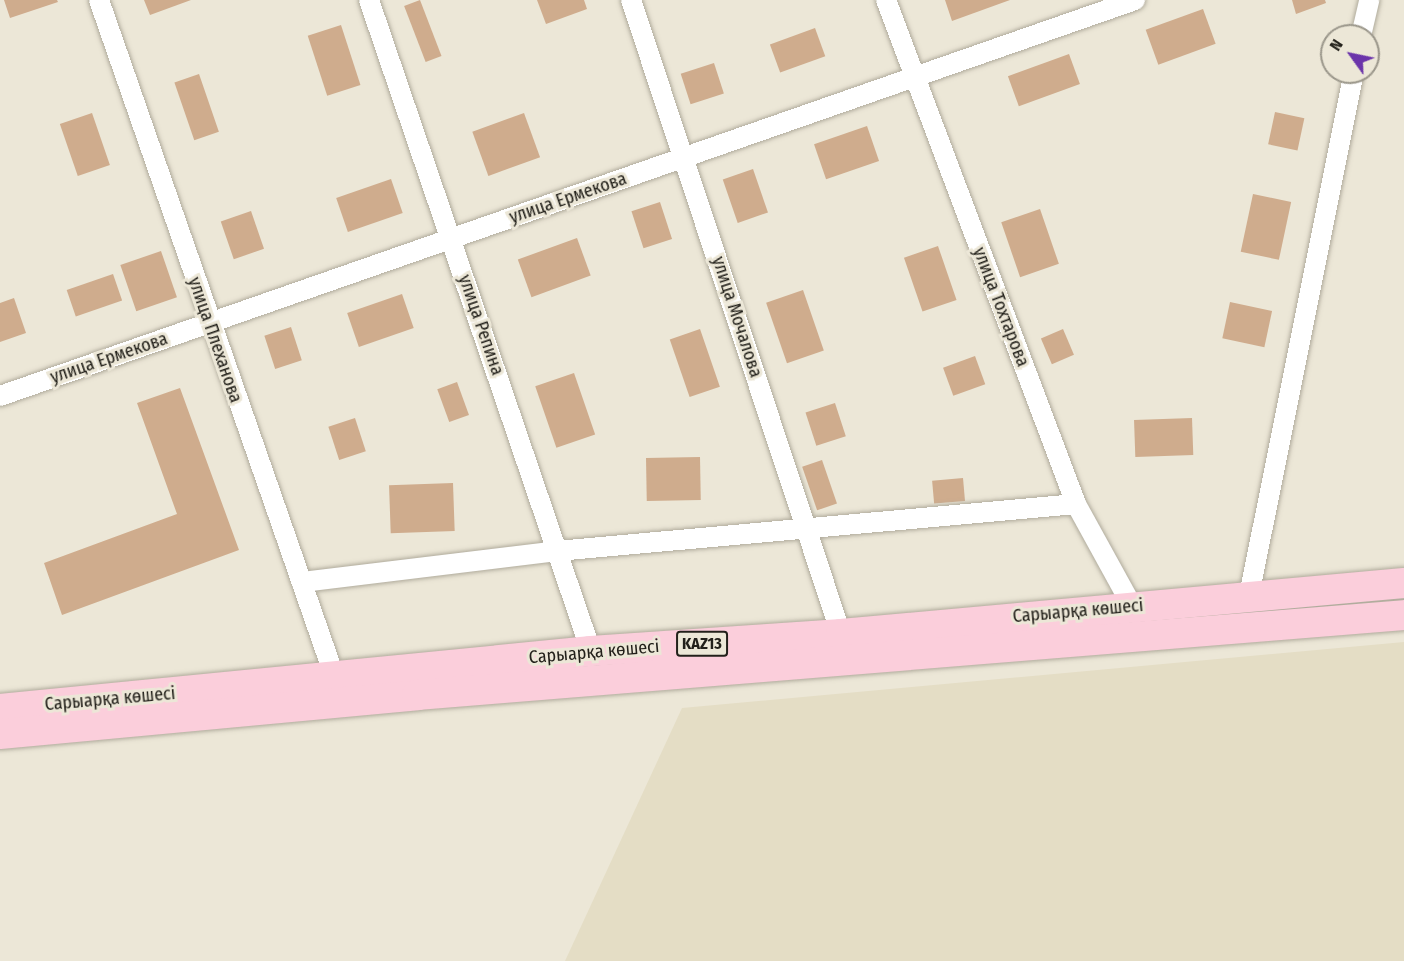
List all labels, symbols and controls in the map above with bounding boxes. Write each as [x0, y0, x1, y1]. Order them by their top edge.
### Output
north arrow [1320, 24, 1380, 84]
text: N [1326, 36, 1347, 54]
street label: улица Ермекова [507, 168, 629, 228]
street label: улица Тохтарова [968, 244, 1034, 370]
street label: улица Мочалова [707, 254, 767, 380]
street label: улица Репина [454, 272, 508, 378]
street label: улица Плеханова [183, 274, 247, 406]
street label: улица Ермекова [48, 328, 170, 388]
street label: Сарыарқа көшесі [1012, 595, 1144, 627]
road number: KAZ13 [675, 631, 729, 657]
street label: Сарыарқа көшесі [528, 636, 660, 668]
street label: Сарыарқа көшесі [44, 683, 176, 715]

